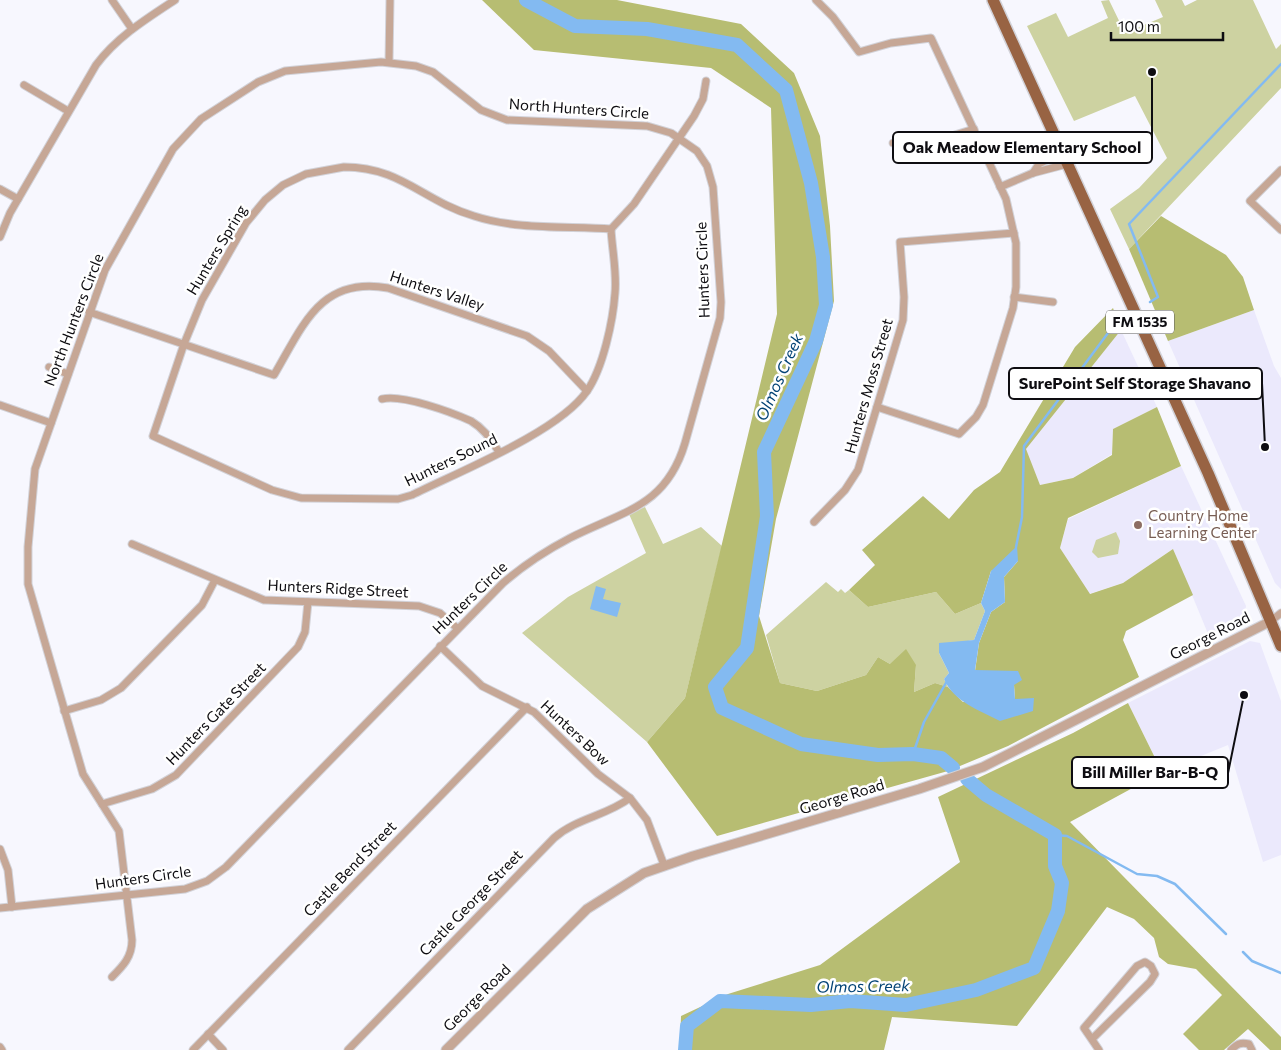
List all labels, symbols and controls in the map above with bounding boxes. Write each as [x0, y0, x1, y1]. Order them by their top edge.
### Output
scale bar [1111, 10, 1224, 42]
text: 100 m [1118, 17, 1160, 35]
street label: North Hunters Circle [508, 94, 650, 122]
callout: Oak Meadow Elementary School [893, 132, 1152, 163]
text: Oak Meadow Elementary School [903, 137, 1141, 156]
street label: Hunters Spring [182, 201, 250, 298]
street label: Hunters Circle [691, 221, 713, 319]
street label: North Hunters Circle [39, 251, 107, 388]
street label: Hunters Valley [388, 266, 487, 314]
road number: FM 1535 [1106, 311, 1174, 334]
street label: Hunters Moss Street [840, 316, 896, 455]
water label: Olmos Creek [751, 330, 806, 423]
callout: SurePoint Self Storage Shavano [1009, 368, 1262, 399]
text: SurePoint Self Storage Shavano [1019, 373, 1252, 392]
street label: Hunters Sound [401, 429, 500, 489]
place label: Country Home Learning Center [1148, 506, 1257, 541]
marker: Country Home Learning Center [1132, 519, 1144, 531]
street label: Hunters Circle [428, 557, 510, 637]
street label: Hunters Ridge Street [267, 575, 409, 601]
street label: George Road [1166, 607, 1253, 663]
street label: Hunters Gate Street [162, 658, 269, 768]
street label: Hunters Bow [537, 696, 614, 769]
callout: Bill Miller Bar-B-Q [1072, 757, 1228, 788]
text: Bill Miller Bar-B-Q [1082, 762, 1218, 781]
street label: George Road [797, 775, 886, 817]
street label: Castle Bend Street [299, 817, 399, 920]
street label: Castle George Street [415, 845, 526, 959]
street label: Hunters Circle [94, 861, 192, 893]
street label: George Road [439, 960, 514, 1035]
water label: Olmos Creek [816, 975, 910, 996]

